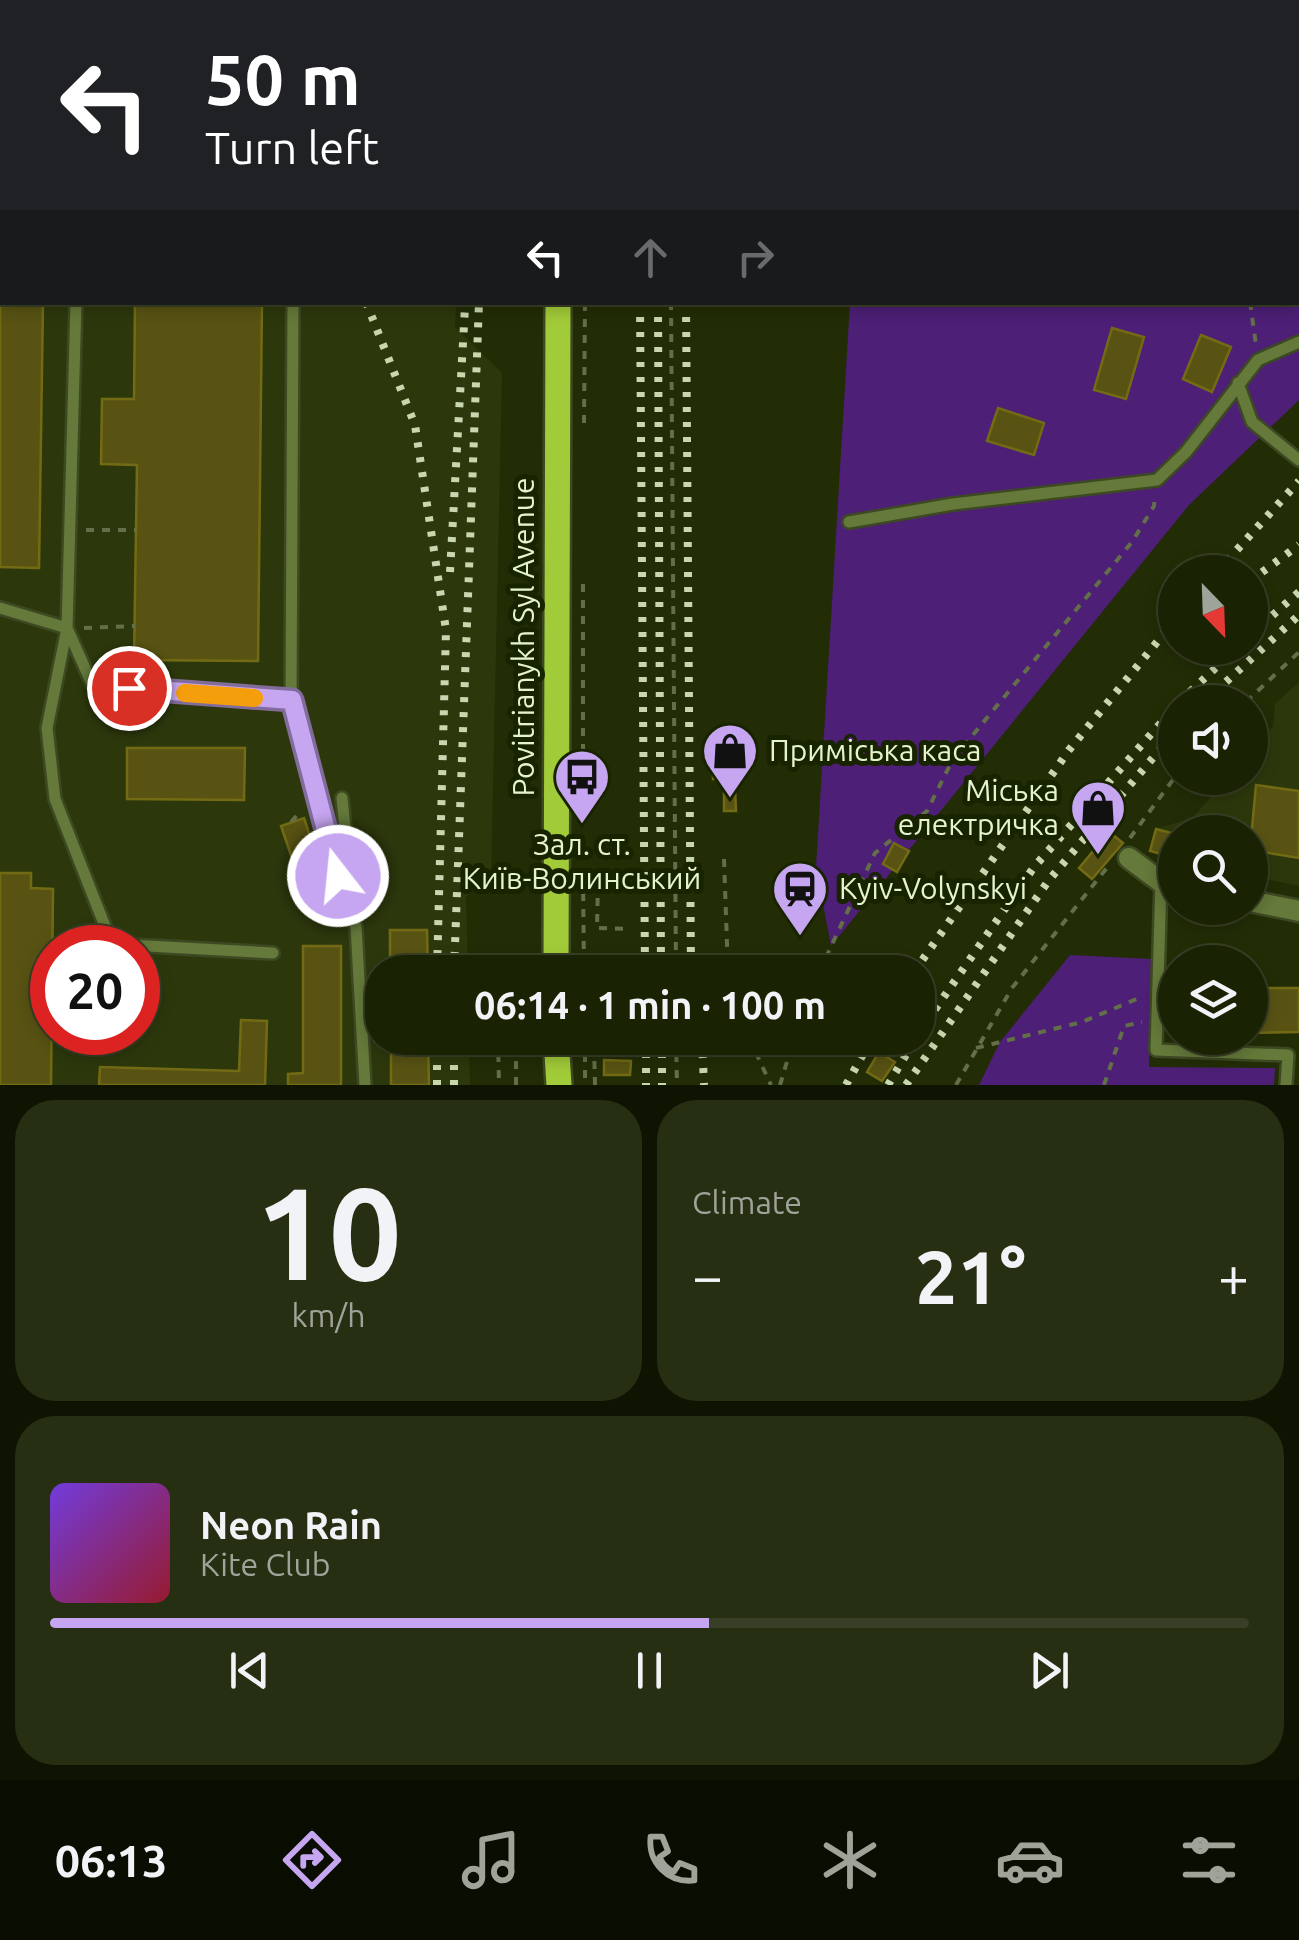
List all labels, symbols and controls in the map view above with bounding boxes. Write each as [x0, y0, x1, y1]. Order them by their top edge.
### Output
icon: left [40, 40, 170, 170]
text: 50 m [205, 40, 361, 118]
text: Turn left [205, 122, 379, 173]
icon: left [518, 230, 573, 285]
icon: ahead [623, 230, 678, 285]
icon: right [728, 230, 783, 285]
street label: Povitrianykh Syl Avenue [506, 478, 540, 797]
north arrow [1158, 555, 1268, 665]
map controls [1158, 555, 1268, 1055]
pin [87, 646, 172, 731]
icon: arrive [102, 661, 157, 716]
button: sound [1158, 685, 1268, 795]
shop icon: Приміська каса [700, 721, 760, 800]
place label: Приміська каса [769, 733, 982, 767]
bus stop icon: Зал. ст. Київ-Волинський [552, 747, 612, 826]
place label: Міська електричка [898, 773, 1059, 841]
shop icon: Міська електричка [1068, 778, 1128, 857]
button: search [1158, 815, 1268, 925]
position arrow [286, 824, 390, 928]
place label: Зал. ст. Київ-Волинський [463, 827, 701, 895]
station icon: Kyiv-Volynskyi [770, 859, 830, 938]
place label: Kyiv-Volynskyi [839, 871, 1027, 905]
speed limit sign: 20 [30, 925, 160, 1055]
button: layers [1158, 945, 1268, 1055]
text: 06:14 · 1 min · 100 m [474, 984, 826, 1026]
text: 10 [255, 1159, 402, 1305]
text: Climate [692, 1184, 802, 1220]
text: 21° [915, 1234, 1026, 1318]
text: − [692, 1245, 723, 1306]
text: + [1218, 1245, 1249, 1306]
text: km/h [292, 1297, 365, 1333]
text: Neon Rain [200, 1504, 382, 1546]
text: Kite Club [200, 1546, 330, 1582]
icon: previous [222, 1643, 277, 1698]
icon: pause [622, 1643, 677, 1698]
icon: next [1022, 1643, 1077, 1698]
icon: directions [277, 1825, 347, 1895]
icon: music [456, 1825, 526, 1895]
icon: phone [636, 1825, 706, 1895]
icon: climate [815, 1825, 885, 1895]
icon: car [995, 1825, 1065, 1895]
icon: filters [1174, 1825, 1244, 1895]
text: 06:13 [55, 1835, 167, 1886]

